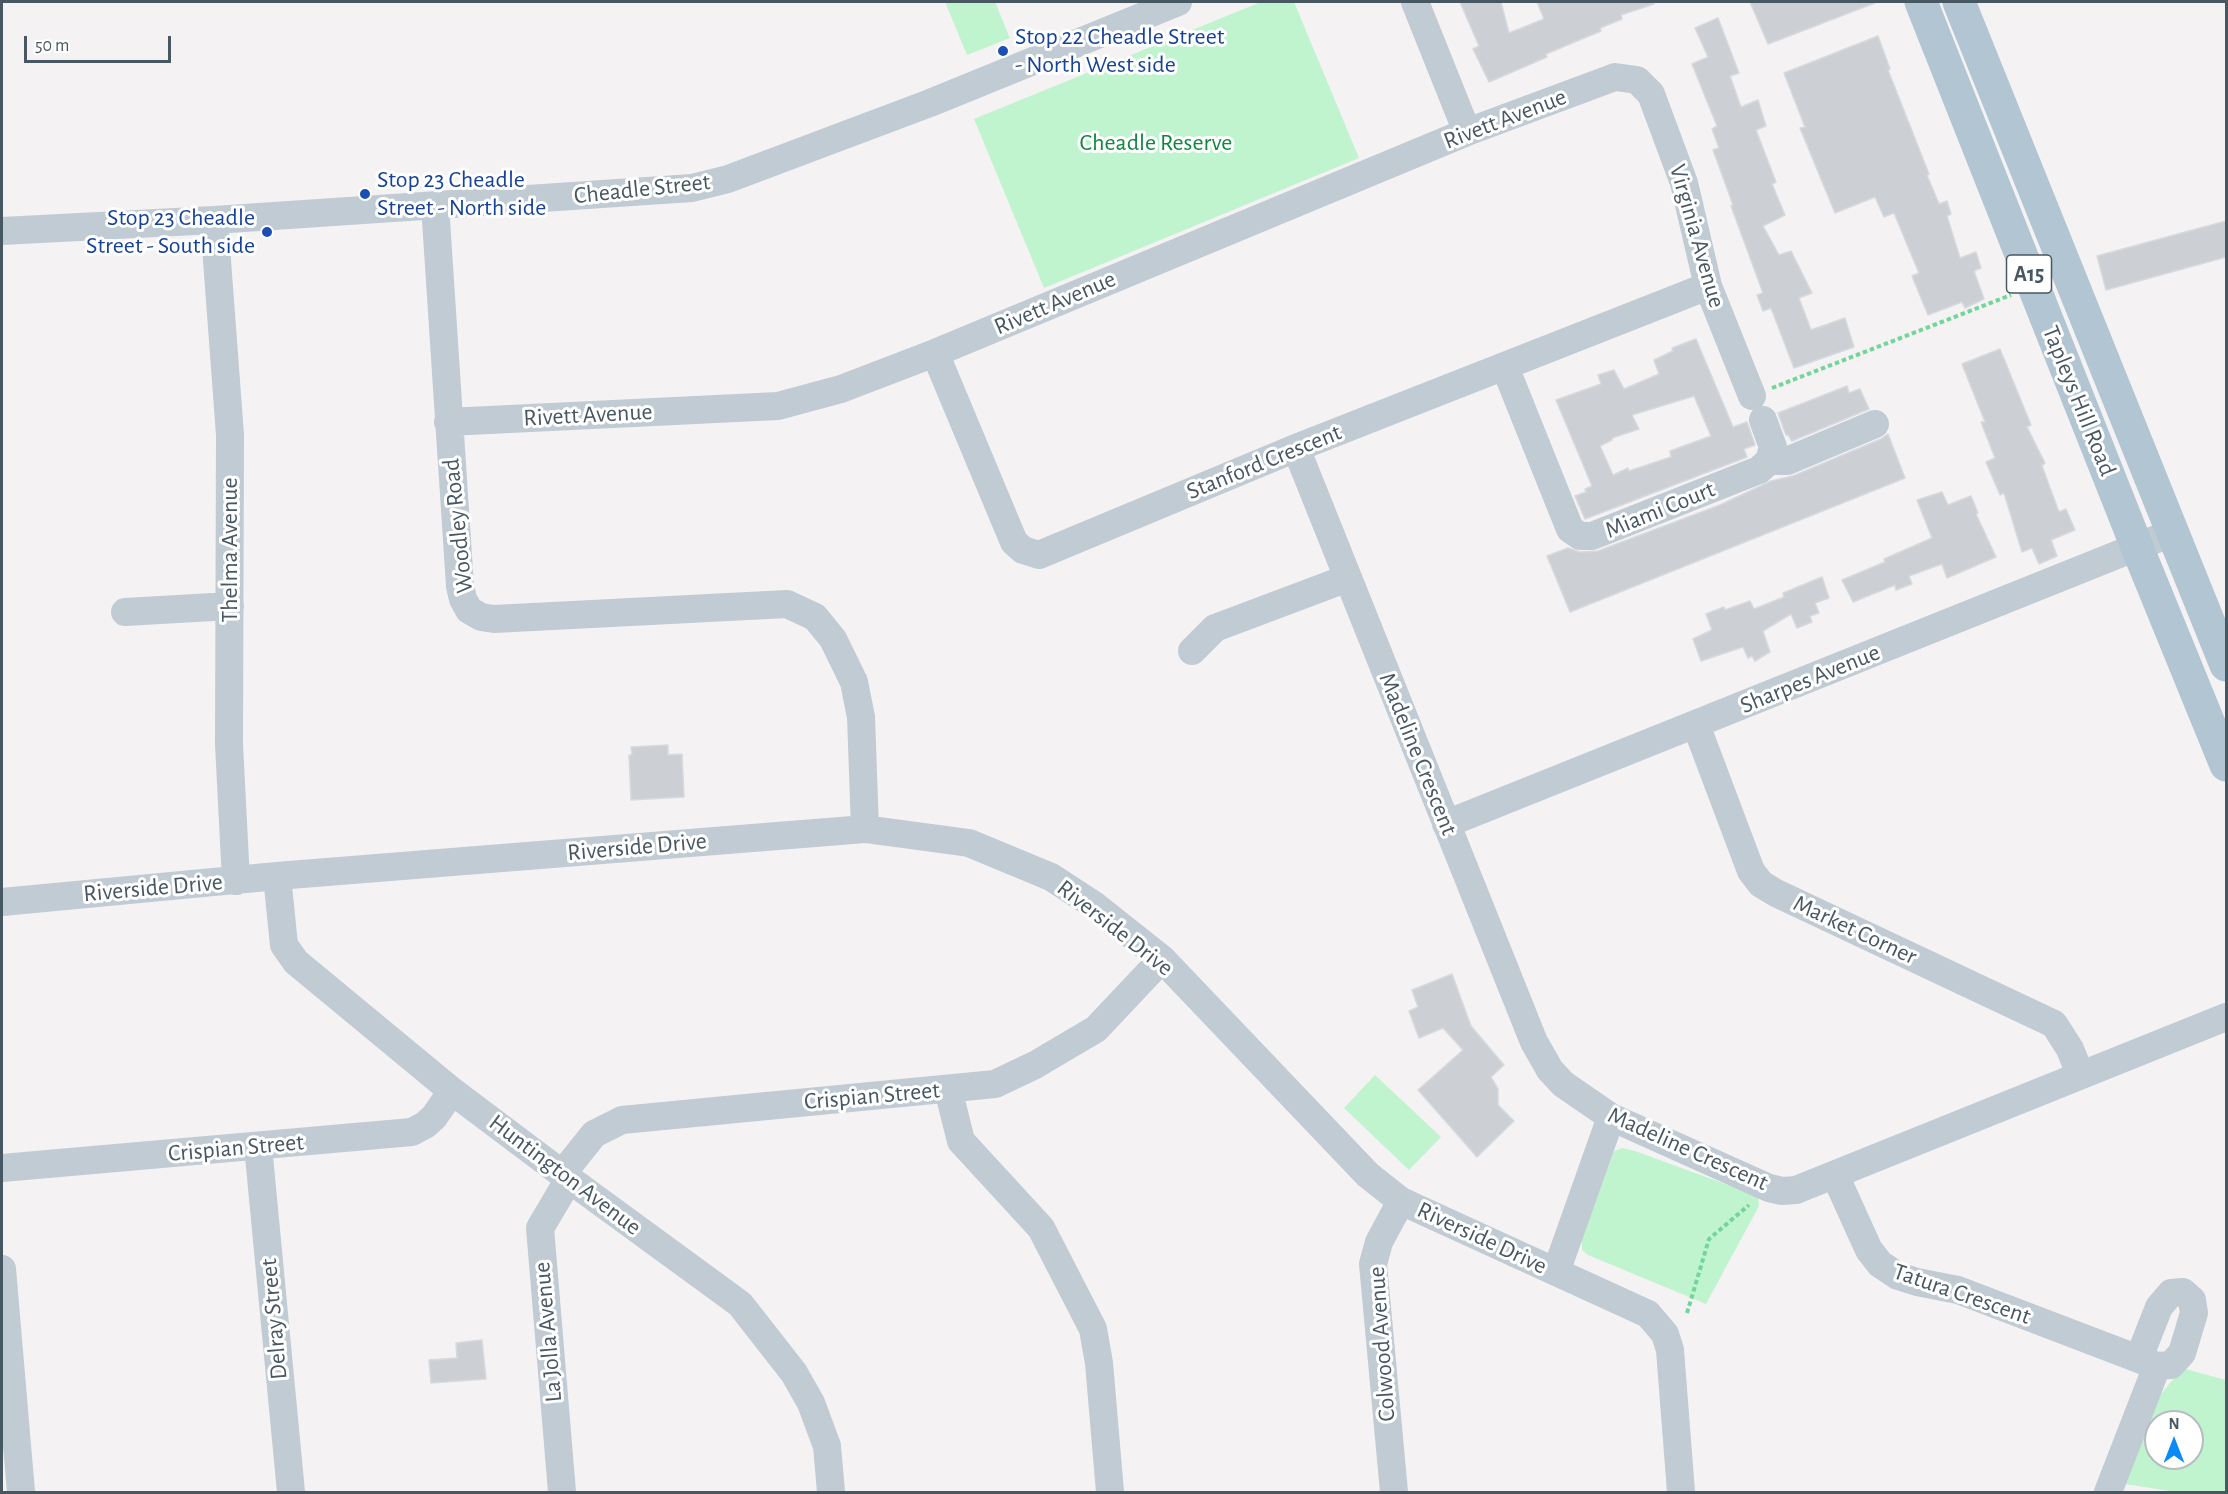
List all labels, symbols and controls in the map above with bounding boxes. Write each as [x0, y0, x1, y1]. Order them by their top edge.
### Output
place label: Stop 22 Cheadle Street - North West side [1015, 23, 1224, 79]
scale bar [27, 24, 174, 62]
text: 50 m [35, 37, 69, 55]
marker: Stop 22 Cheadle Street - North West side [996, 44, 1010, 58]
street label: Rivett Avenue [1440, 82, 1570, 156]
park label: Cheadle Reserve [1080, 129, 1232, 157]
street label: Virginia Avenue [1663, 161, 1731, 311]
place label: Stop 23 Cheadle Street - North side [377, 166, 546, 222]
street label: Cheadle Street [572, 168, 712, 210]
marker: Stop 23 Cheadle Street - North side [358, 187, 372, 201]
place label: Stop 23 Cheadle Street - South side [86, 204, 255, 260]
marker: Stop 23 Cheadle Street - South side [260, 225, 274, 239]
road number: A15 [2006, 255, 2052, 293]
street label: Rivett Avenue [990, 265, 1120, 341]
street label: Tapleys Hill Road [2036, 322, 2122, 480]
street label: Rivett Avenue [523, 397, 653, 433]
street label: Stanford Crescent [1182, 418, 1346, 506]
street label: Woodley Road [437, 457, 479, 595]
street label: Miami Court [1601, 475, 1719, 545]
street label: Thelma Avenue [216, 477, 244, 623]
street label: Sharpes Avenue [1736, 638, 1884, 720]
street label: Madeline Crescent [1372, 669, 1464, 839]
street label: Riverside Drive [566, 827, 708, 867]
street label: Riverside Drive [82, 868, 224, 908]
street label: Riverside Drive [1051, 874, 1179, 982]
street label: Market Corner [1789, 889, 1921, 971]
street label: Crispian Street [803, 1076, 941, 1116]
street label: Madeline Crescent [1603, 1101, 1773, 1197]
street label: Huntington Avenue [483, 1108, 647, 1242]
street label: Crispian Street [167, 1128, 305, 1168]
street label: Riverside Drive [1413, 1195, 1551, 1281]
street label: Delray Street [254, 1257, 294, 1381]
street label: Tatura Crescent [1889, 1257, 2035, 1331]
street label: La Jolla Avenue [528, 1261, 568, 1403]
street label: Colwood Avenue [1362, 1265, 1402, 1423]
north arrow [2144, 1410, 2204, 1470]
text: N [2168, 1416, 2180, 1432]

